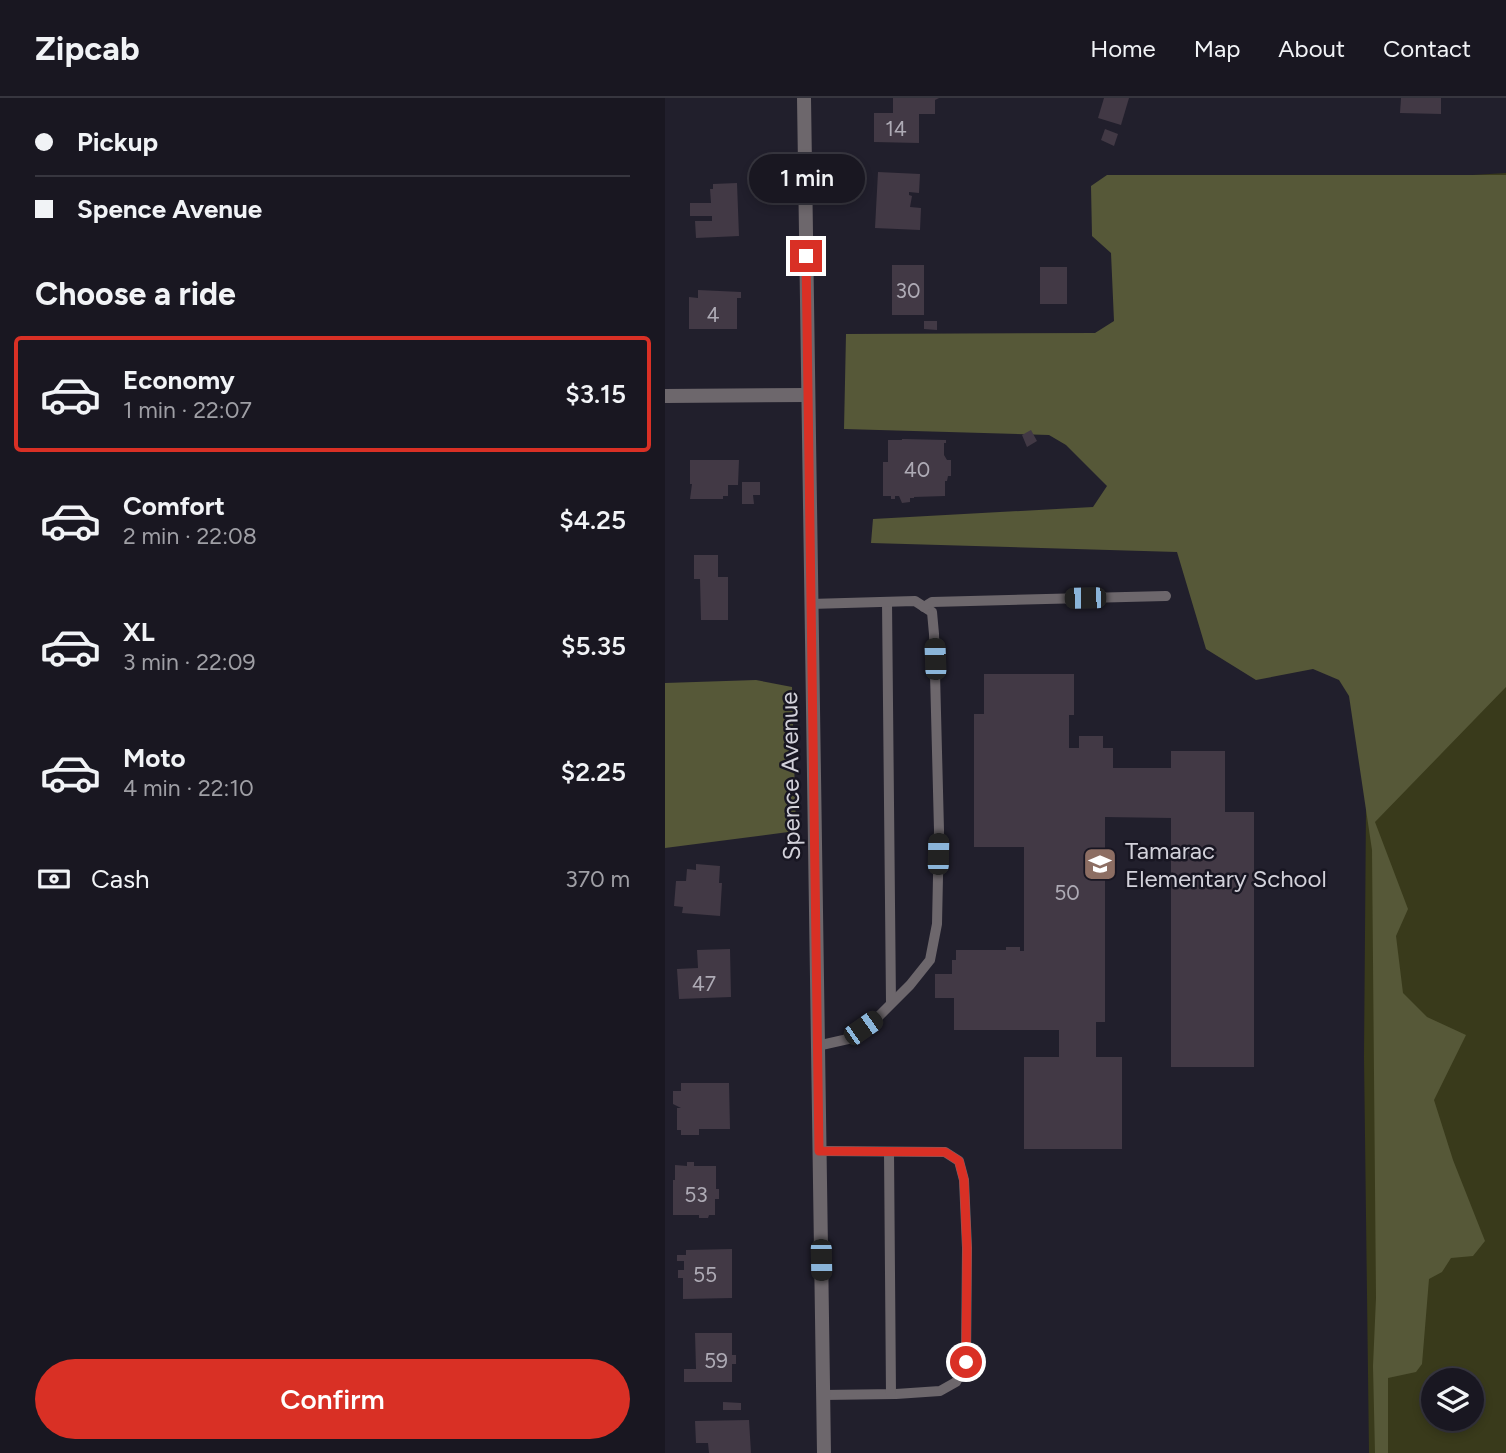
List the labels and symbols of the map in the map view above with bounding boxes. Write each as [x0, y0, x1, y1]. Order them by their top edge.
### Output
house number: 14 [885, 116, 907, 141]
callout: 1 min [748, 155, 864, 204]
route end [790, 240, 822, 272]
house number: 30 [896, 278, 920, 303]
house number: 4 [706, 302, 720, 327]
house number: 40 [904, 457, 930, 482]
car [1064, 587, 1107, 609]
car [924, 638, 947, 680]
street label: Spence Avenue [774, 691, 806, 861]
car [928, 833, 949, 875]
place label: Tamarac Elementary School [1125, 836, 1327, 893]
school or university icon: Tamarac Elementary School [1081, 845, 1119, 883]
house number: 50 [1054, 880, 1080, 905]
house number: 47 [692, 971, 716, 996]
car [840, 1007, 887, 1049]
house number: 53 [684, 1182, 708, 1207]
car [811, 1239, 832, 1281]
house number: 55 [693, 1262, 717, 1287]
route start [950, 1346, 982, 1378]
house number: 59 [704, 1348, 728, 1373]

